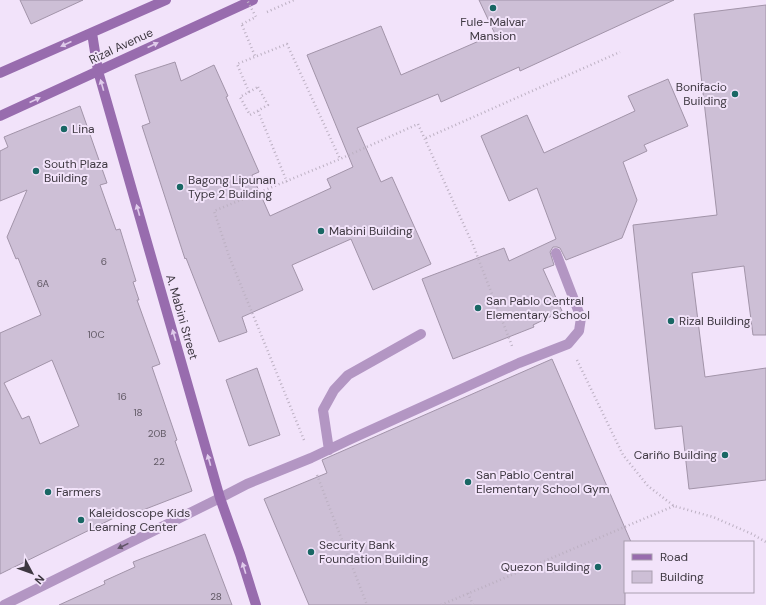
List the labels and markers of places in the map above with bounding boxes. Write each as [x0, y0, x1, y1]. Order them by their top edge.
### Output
marker: Fule-Malvar Mansion [488, 3, 498, 13]
place label: Fule-Malvar Mansion [460, 14, 526, 44]
place label: Bonifacio Building [676, 79, 727, 109]
marker: Bonifacio Building [730, 89, 740, 99]
place label: Lina [72, 121, 95, 137]
marker: Lina [59, 124, 69, 134]
place label: South Plaza Building [44, 156, 108, 186]
marker: South Plaza Building [31, 166, 41, 176]
place label: Bagong Lipunan Type 2 Building [188, 172, 276, 202]
marker: Bagong Lipunan Type 2 Building [175, 182, 185, 192]
place label: Mabini Building [329, 223, 413, 239]
marker: Mabini Building [316, 226, 326, 236]
place label: San Pablo Central Elementary School [486, 293, 590, 323]
marker: San Pablo Central Elementary School [473, 303, 483, 313]
place label: Rizal Building [679, 313, 751, 329]
marker: Rizal Building [666, 316, 676, 326]
place label: Cariño Building [634, 447, 717, 463]
marker: Cariño Building [720, 450, 730, 460]
place label: San Pablo Central Elementary School Gym [476, 467, 610, 497]
marker: San Pablo Central Elementary School Gym [463, 477, 473, 487]
place label: Farmers [56, 484, 101, 500]
marker: Farmers [43, 487, 53, 497]
place label: Kaleidoscope Kids Learning Center [89, 505, 190, 535]
marker: Kaleidoscope Kids Learning Center [76, 515, 86, 525]
place label: Security Bank Foundation Building [319, 537, 429, 567]
marker: Security Bank Foundation Building [306, 547, 316, 557]
place label: Quezon Building [501, 559, 590, 575]
marker: Quezon Building [593, 562, 603, 572]

